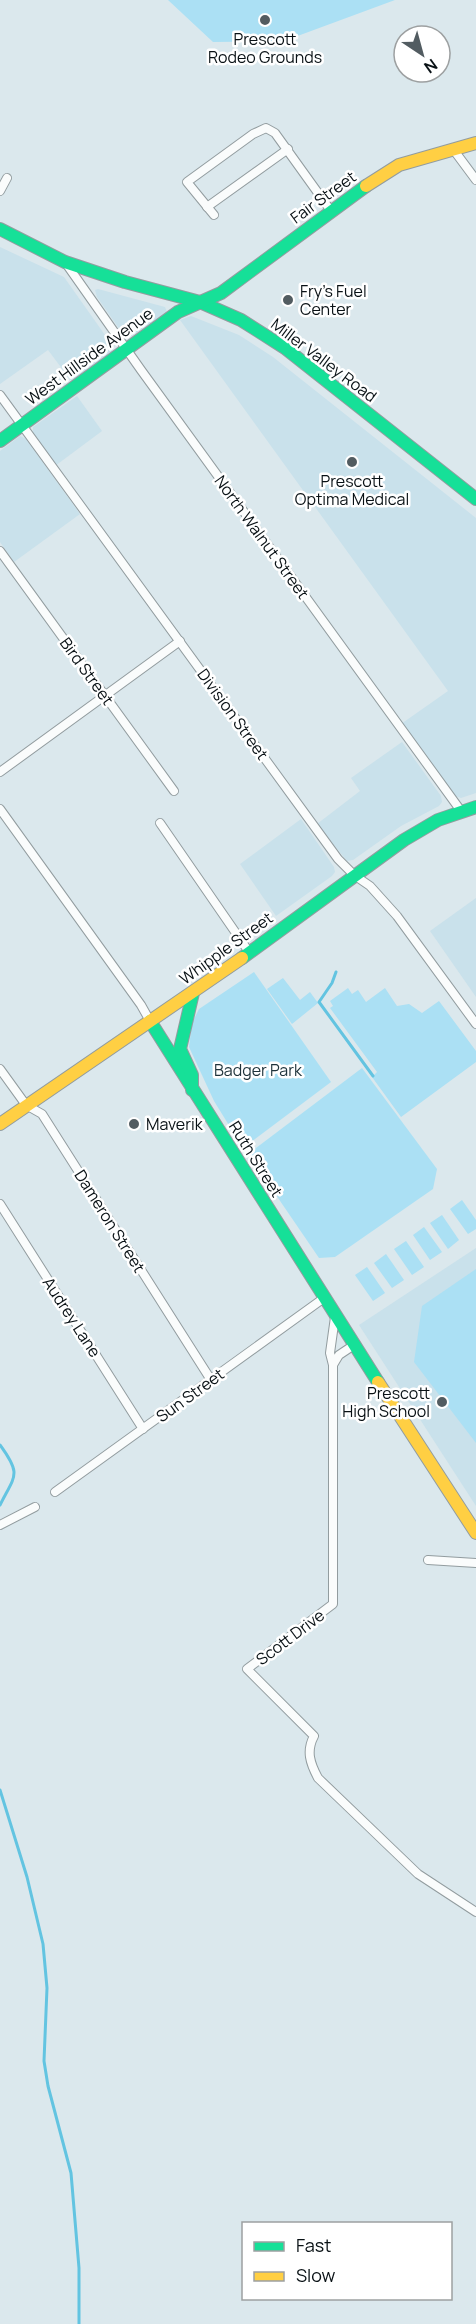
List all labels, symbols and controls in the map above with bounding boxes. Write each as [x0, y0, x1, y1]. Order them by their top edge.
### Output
marker: Prescott Rodeo Grounds [258, 13, 272, 27]
north arrow [392, 24, 452, 84]
place label: Prescott Rodeo Grounds [208, 28, 322, 68]
text: N [420, 54, 442, 78]
street label: Fair Street [286, 166, 360, 228]
place label: Fry's Fuel Center [300, 280, 367, 320]
marker: Fry's Fuel Center [281, 293, 295, 307]
street label: West Hillside Avenue [21, 302, 157, 410]
street label: Miller Valley Road [267, 313, 381, 407]
marker: Prescott Optima Medical [345, 455, 359, 469]
place label: Prescott Optima Medical [295, 470, 409, 510]
street label: North Walnut Street [210, 471, 314, 603]
street label: Bird Street [55, 633, 119, 709]
street label: Division Street [192, 664, 274, 764]
street label: Whipple Street [175, 907, 277, 989]
park label: Badger Park [214, 1059, 303, 1081]
place label: Maverik [146, 1113, 204, 1135]
marker: Maverik [127, 1117, 141, 1131]
street label: Ruth Street [224, 1117, 288, 1201]
street label: Dameron Street [70, 1165, 150, 1277]
street label: Audrey Lane [38, 1273, 106, 1361]
street label: Sun Street [152, 1363, 228, 1427]
place label: Prescott High School [342, 1382, 430, 1422]
marker: Prescott High School [435, 1395, 449, 1409]
street label: Scott Drive [251, 1604, 329, 1670]
legend [242, 2222, 452, 2300]
text: Fast [296, 2233, 331, 2257]
text: Slow [296, 2263, 336, 2287]

